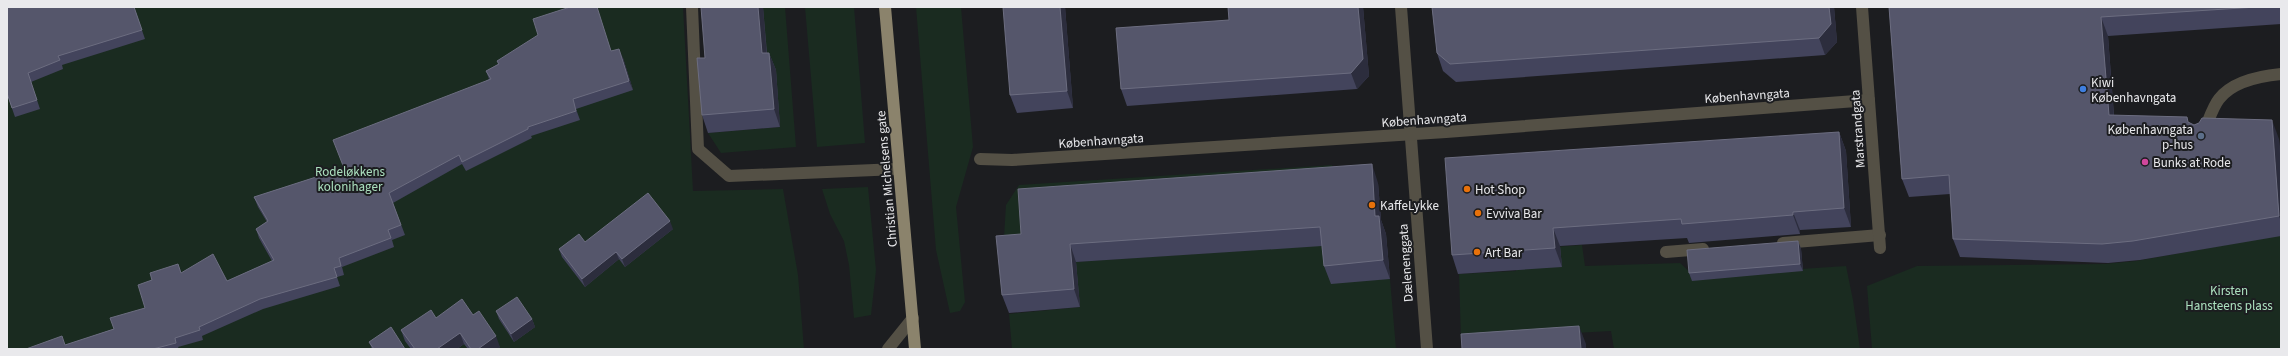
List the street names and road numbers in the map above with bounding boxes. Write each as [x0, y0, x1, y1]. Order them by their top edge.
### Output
street label: Københavngata [1704, 84, 1790, 108]
street label: Marstrandgata [1846, 89, 1870, 169]
street label: Københavngata [1381, 108, 1467, 132]
street label: Christian Michelsens gate [872, 110, 902, 248]
street label: Københavngata [1058, 129, 1144, 153]
street label: Dælenenggata [1394, 223, 1418, 303]

